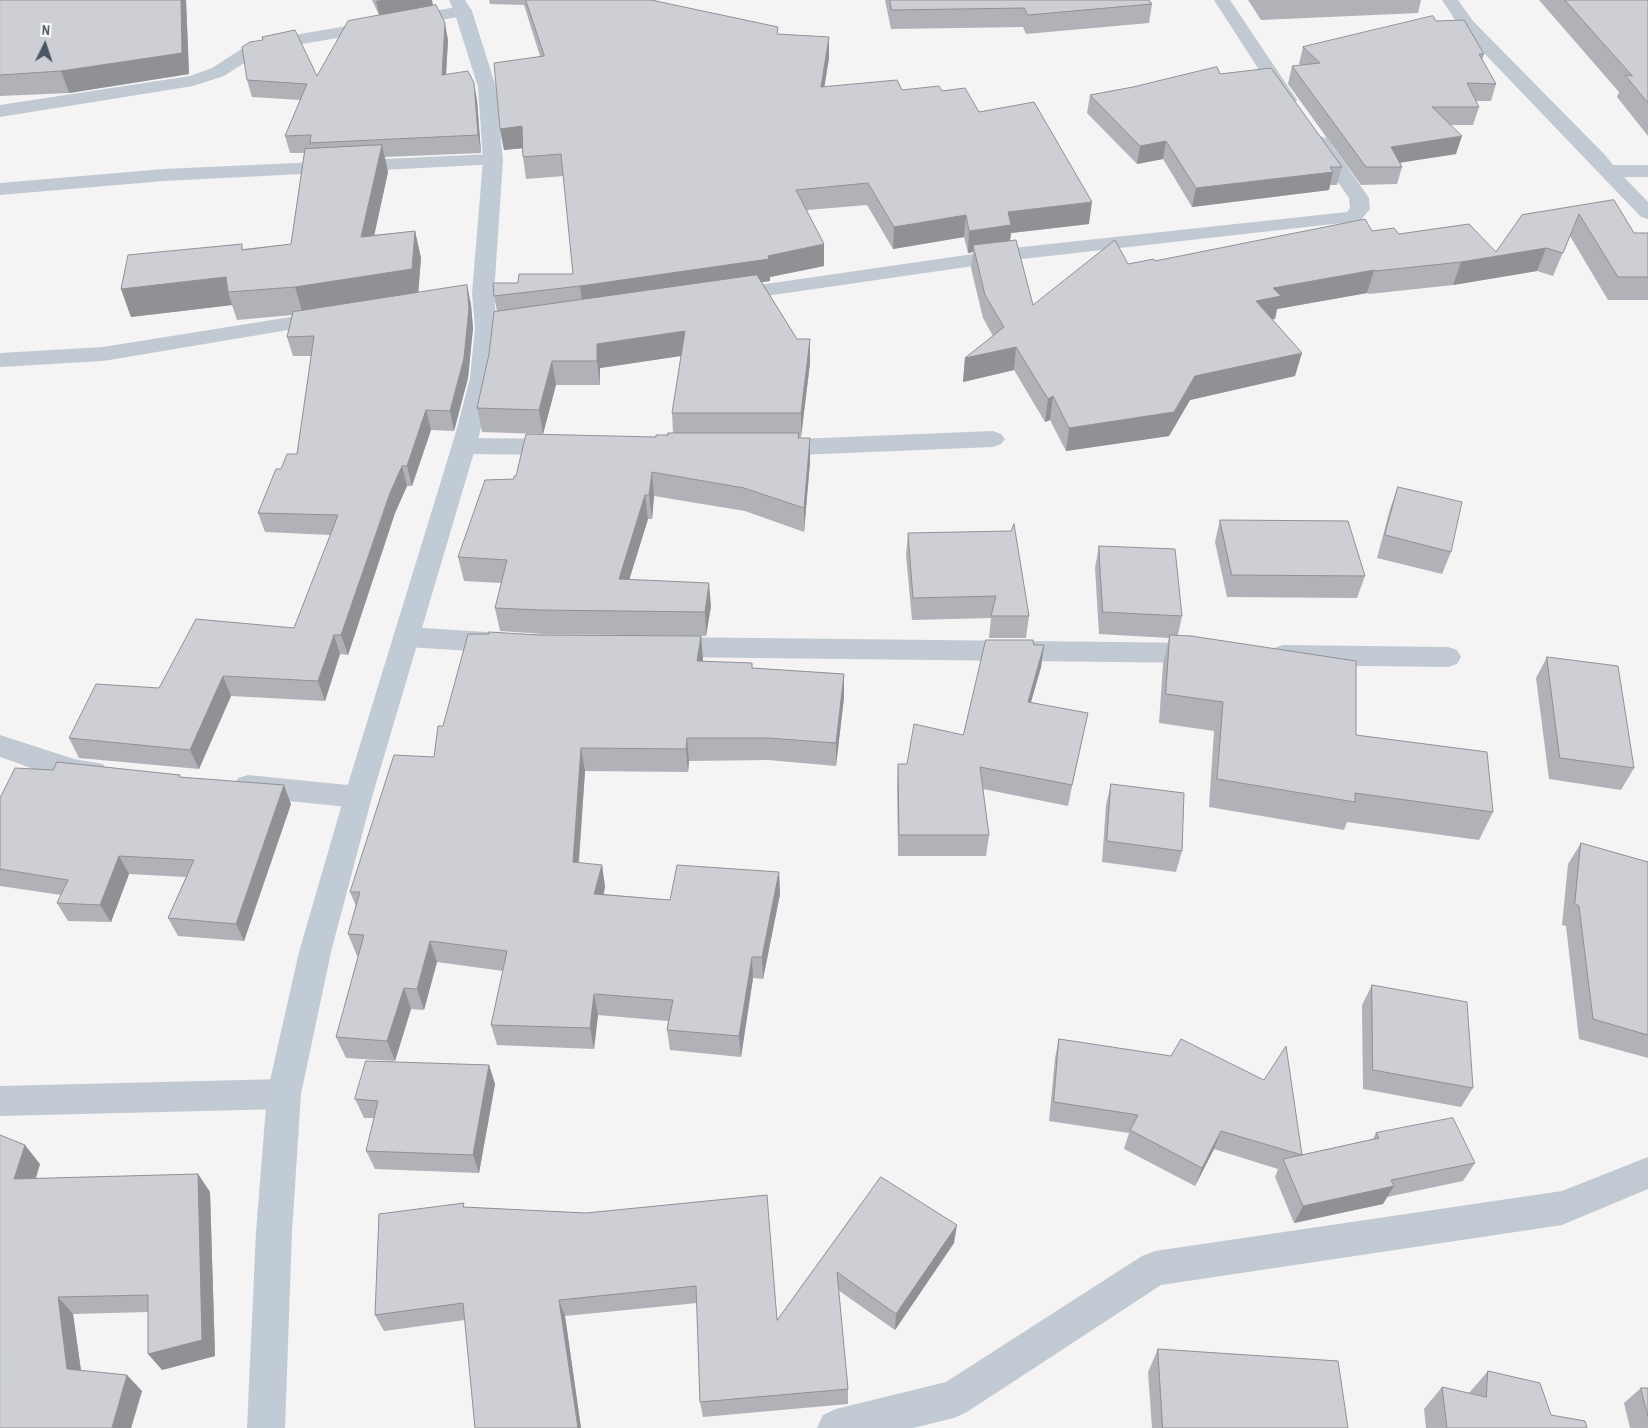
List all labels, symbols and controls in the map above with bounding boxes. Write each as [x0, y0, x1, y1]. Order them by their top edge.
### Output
north arrow [20, 20, 70, 70]
text: N [41, 21, 51, 39]

